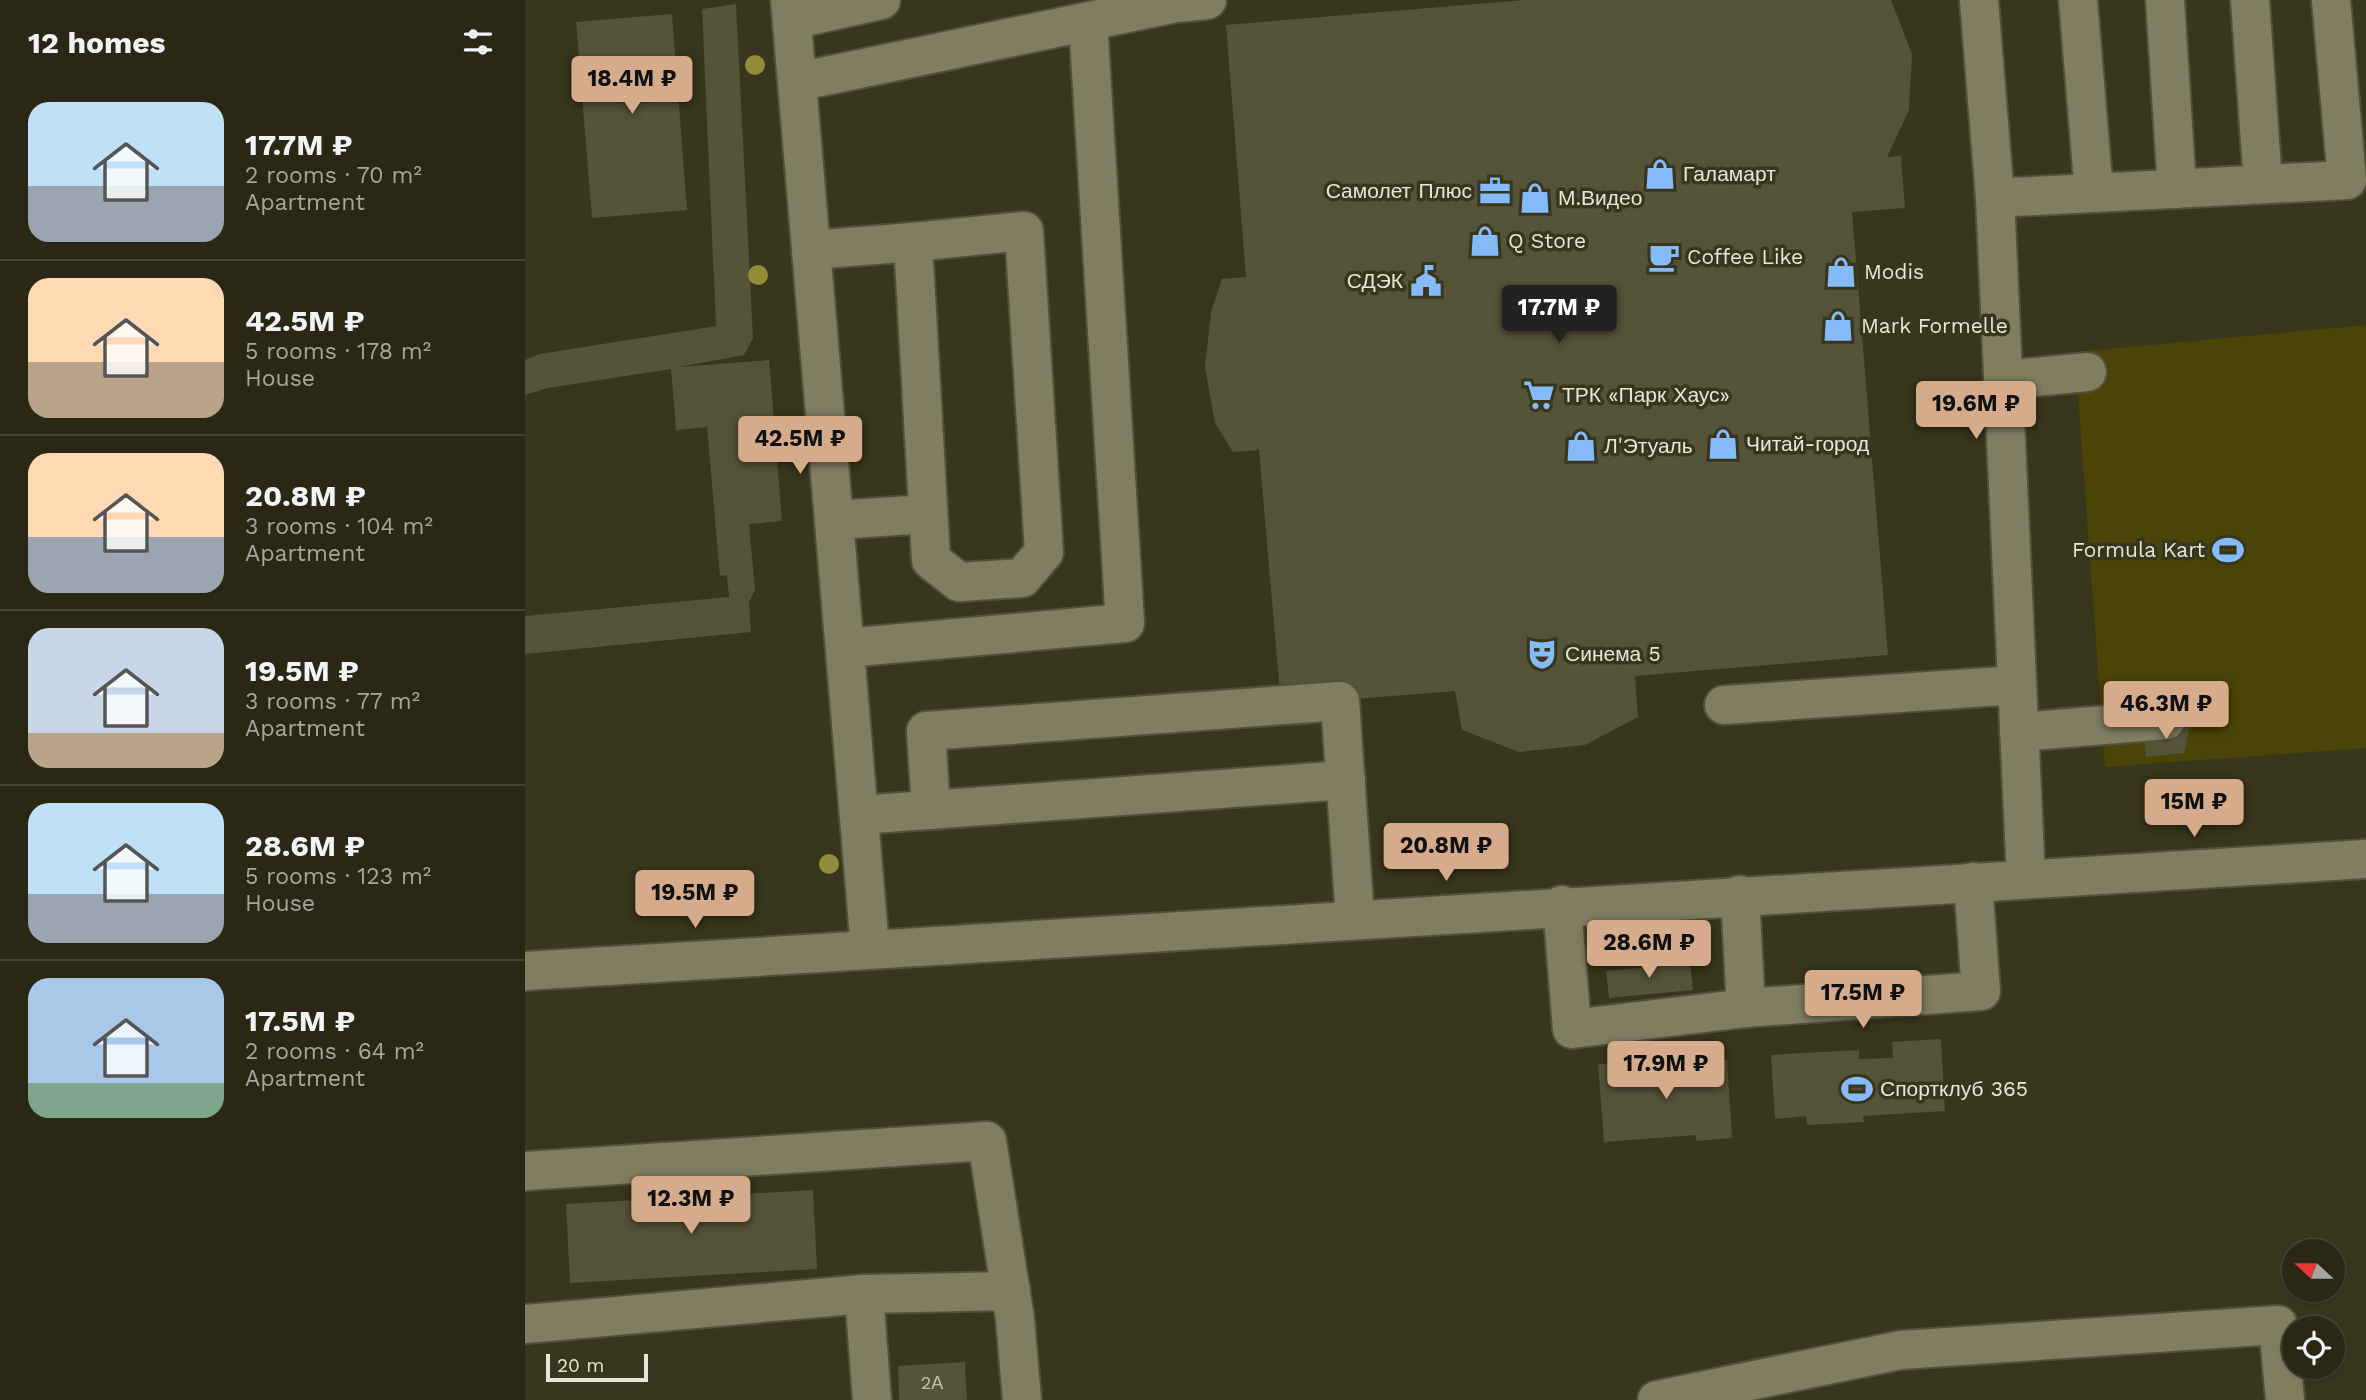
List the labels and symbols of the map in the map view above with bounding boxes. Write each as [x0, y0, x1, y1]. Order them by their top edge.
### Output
pin: 18.4M ₽ [567, 57, 697, 116]
shop icon: Галамарт [1643, 157, 1677, 191]
place label: Галамарт [1683, 161, 1776, 186]
office icon: Самолет Плюс [1478, 174, 1512, 208]
place label: Самолет Плюс [1326, 178, 1472, 203]
shop icon: М.Видео [1518, 181, 1552, 215]
place label: М.Видео [1558, 185, 1642, 210]
shop icon: Q Store [1468, 224, 1502, 258]
place label: Q Store [1508, 228, 1586, 253]
cafe icon: Coffee Like [1647, 240, 1681, 274]
place label: Coffee Like [1687, 244, 1803, 269]
shop icon: Modis [1824, 255, 1858, 289]
place label: Modis [1864, 259, 1924, 284]
public building icon: СДЭК [1409, 264, 1443, 298]
place label: СДЭК [1347, 268, 1404, 293]
pin: 17.7M ₽ [1494, 286, 1624, 345]
shop icon: Mark Formelle [1821, 309, 1855, 343]
place label: Mark Formelle [1861, 313, 2008, 338]
supermarket icon: ТРК «Парк Хаус» [1522, 378, 1556, 412]
place label: ТРК «Парк Хаус» [1562, 382, 1730, 407]
pin: 19.6M ₽ [1911, 382, 2041, 441]
pin: 42.5M ₽ [735, 416, 865, 476]
shop icon: Читай-город [1706, 427, 1740, 461]
shop icon: Л'Этуаль [1564, 429, 1598, 463]
place label: Читай-город [1746, 431, 1869, 456]
place label: Л'Этуаль [1604, 433, 1693, 458]
sports icon: Formula Kart [2211, 533, 2245, 567]
place label: Formula Kart [2072, 537, 2205, 562]
theatre icon: Синема 5 [1525, 637, 1559, 671]
place label: Синема 5 [1565, 641, 1661, 666]
pin: 46.3M ₽ [2101, 682, 2231, 741]
pin: 15M ₽ [2145, 780, 2243, 839]
pin: 20.8M ₽ [1381, 824, 1511, 883]
pin: 19.5M ₽ [630, 870, 760, 930]
pin: 28.6M ₽ [1584, 920, 1714, 980]
pin: 17.5M ₽ [1798, 970, 1928, 1030]
pin: 17.9M ₽ [1601, 1042, 1731, 1101]
sports icon: Спортклуб 365 [1840, 1072, 1874, 1106]
place label: Спортклуб 365 [1880, 1076, 2028, 1101]
pin: 12.3M ₽ [626, 1176, 756, 1236]
north arrow [2282, 1239, 2345, 1302]
scale bar [546, 1351, 647, 1383]
house number: 2А [921, 1372, 943, 1393]

